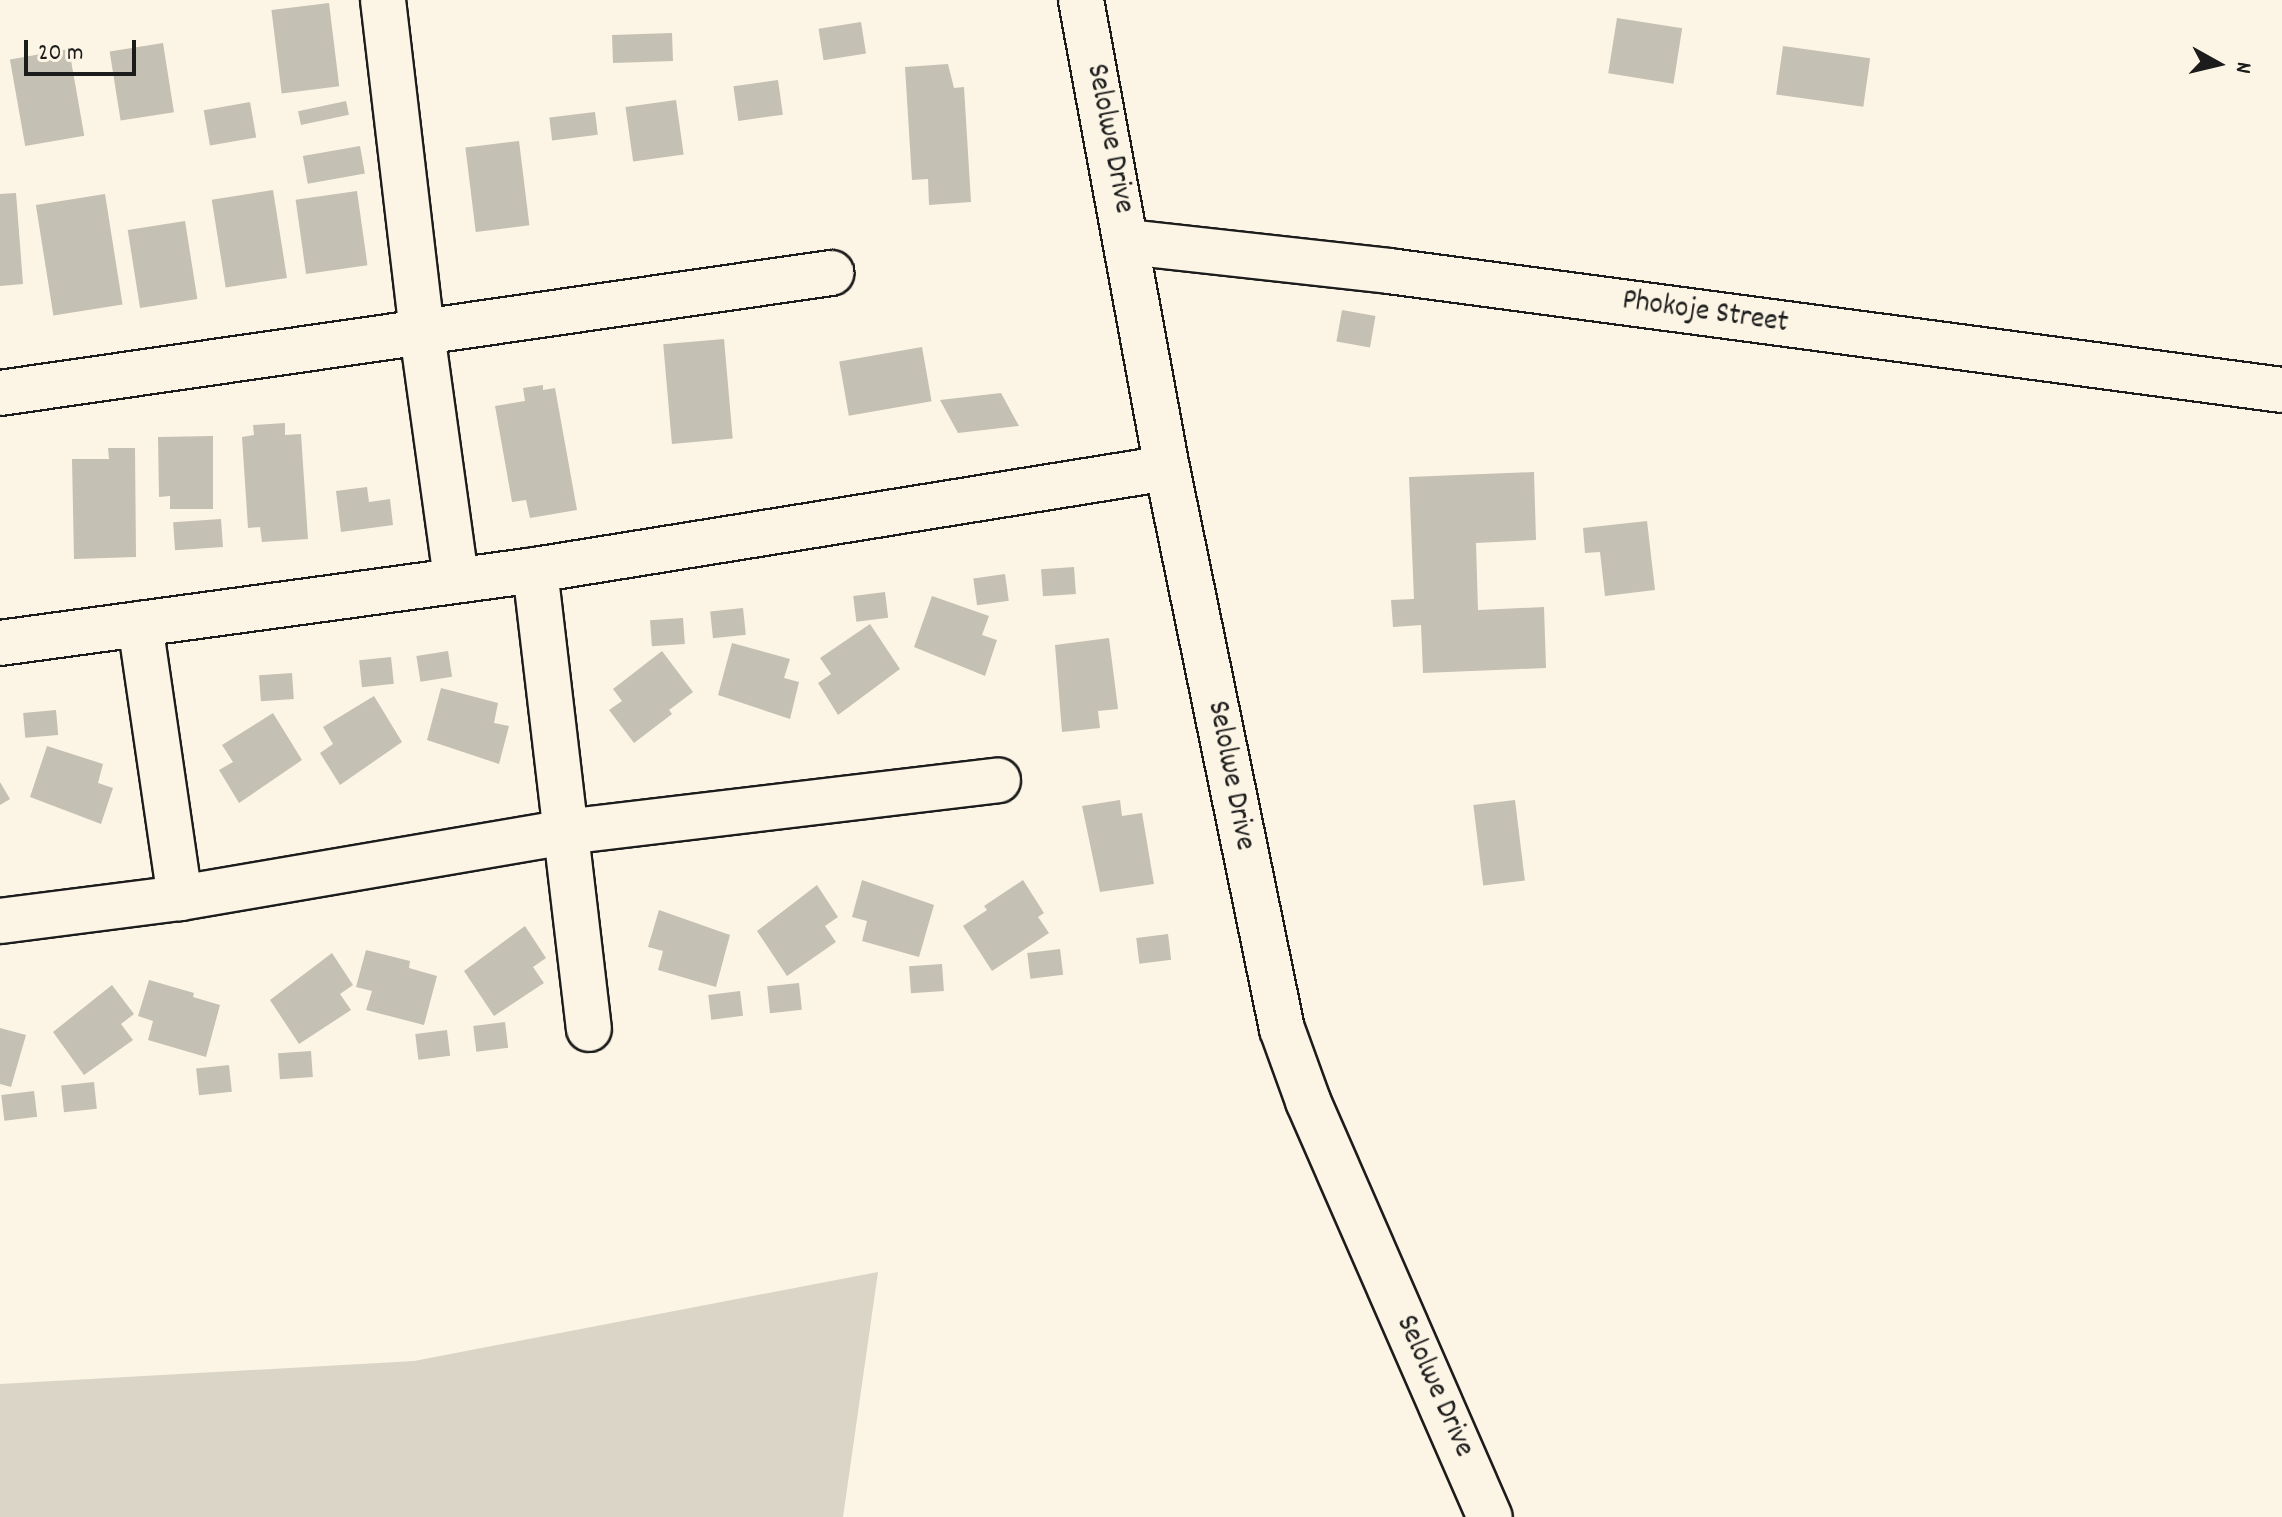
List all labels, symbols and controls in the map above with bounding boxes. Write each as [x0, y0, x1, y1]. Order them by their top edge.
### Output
scale bar [28, 24, 140, 74]
north arrow [2178, 24, 2258, 104]
text: 20 m [38, 37, 84, 71]
text: N [2226, 60, 2258, 75]
street label: Selolwe Drive [1076, 61, 1140, 217]
street label: Phokoje Street [1620, 285, 1790, 343]
street label: Selolwe Drive [1197, 698, 1261, 854]
street label: Selolwe Drive [1386, 1311, 1480, 1463]

